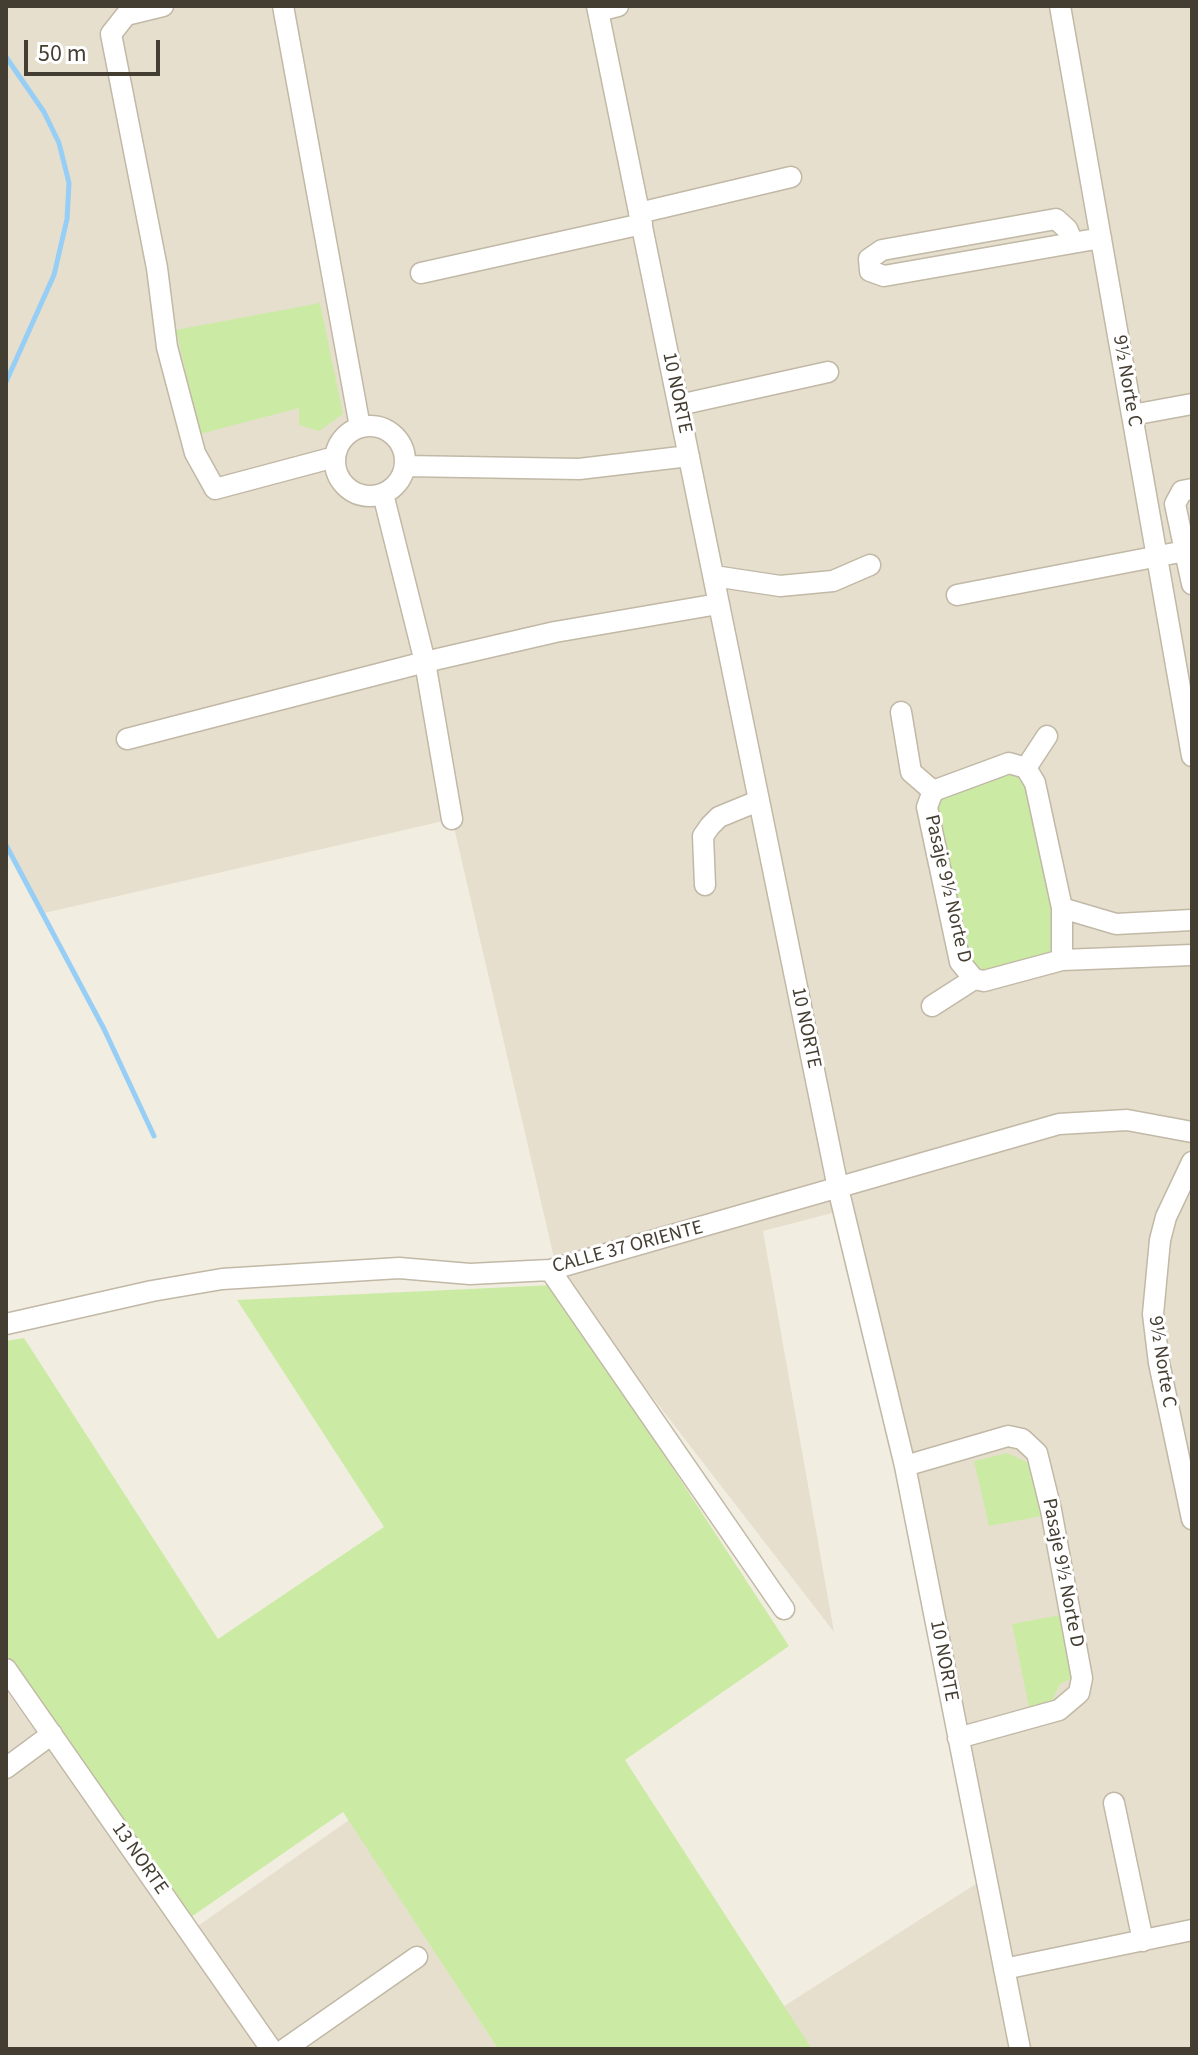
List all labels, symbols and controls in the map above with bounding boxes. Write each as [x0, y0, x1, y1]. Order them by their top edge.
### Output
scale bar [28, 24, 164, 74]
text: 50 m [38, 36, 87, 71]
street label: 9½ Norte C [1106, 333, 1146, 429]
street label: 10 NORTE [656, 350, 696, 436]
street label: Pasaje 9½ Norte D [918, 813, 976, 965]
street label: 10 NORTE [785, 985, 825, 1071]
street label: CALLE 37 ORIENTE [550, 1216, 706, 1280]
street label: 9½ Norte C [1142, 1314, 1180, 1410]
street label: Pasaje 9½ Norte D [1036, 1496, 1088, 1650]
street label: 10 NORTE [923, 1618, 963, 1704]
street label: 13 NORTE [106, 1818, 172, 1900]

